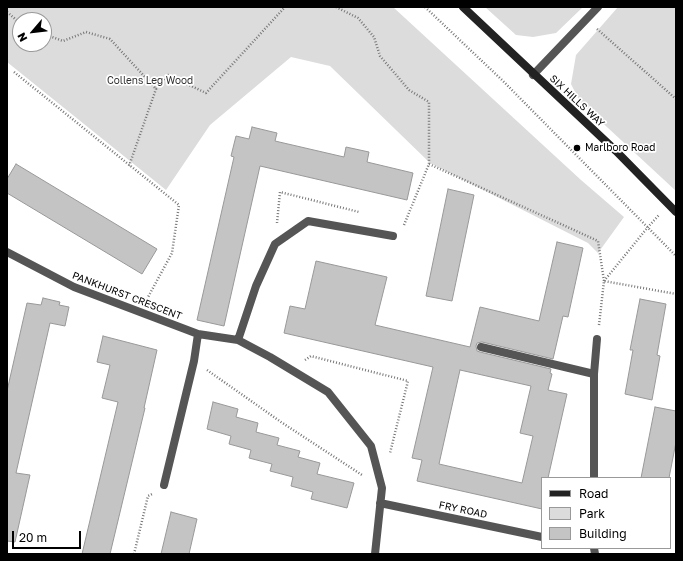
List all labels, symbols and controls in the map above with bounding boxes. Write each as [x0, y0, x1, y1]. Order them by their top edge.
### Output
north arrow [12, 12, 52, 52]
text: N [14, 31, 30, 44]
street label: SIX HILLS WAY [547, 73, 607, 129]
park label: Collens Leg Wood [107, 75, 193, 87]
place label: Marlboro Road [585, 142, 655, 154]
marker: Marlboro Road [572, 143, 582, 153]
street label: PANKHURST CRESCENT [70, 270, 184, 322]
legend [541, 477, 671, 549]
text: Road [579, 486, 608, 501]
street label: FRY ROAD [438, 499, 488, 521]
text: Park [579, 506, 605, 521]
scale bar [14, 523, 83, 549]
text: Building [579, 526, 627, 541]
text: 20 m [19, 530, 47, 545]

